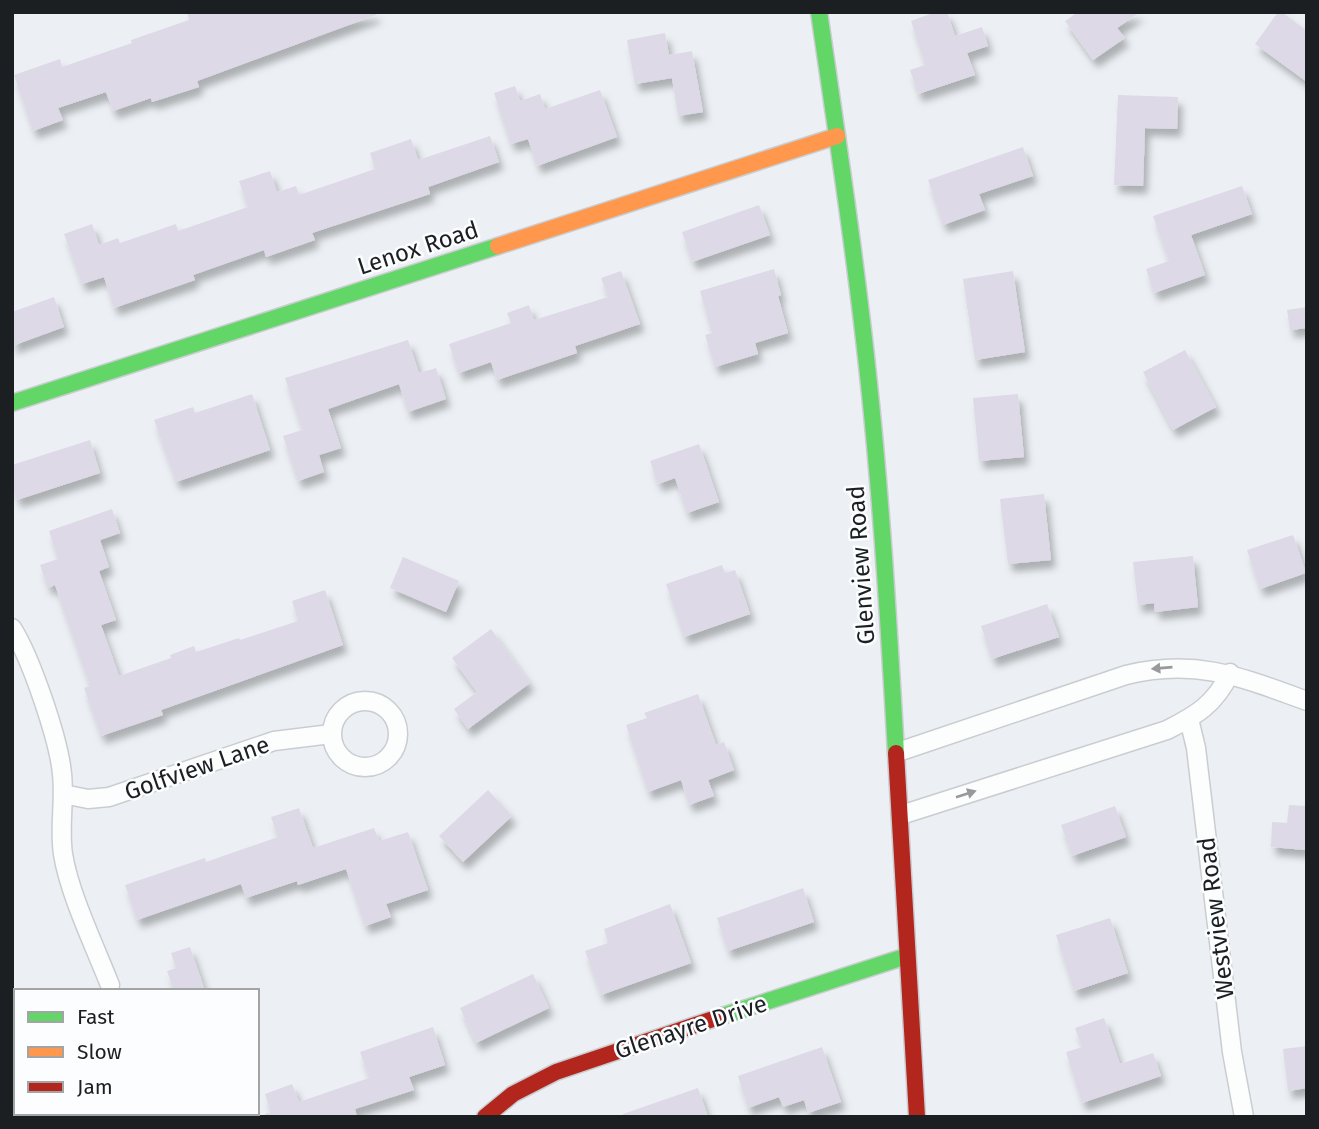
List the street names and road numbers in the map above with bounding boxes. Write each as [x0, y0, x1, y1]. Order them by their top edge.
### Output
street label: Lenox Road [354, 215, 482, 281]
street label: Glenview Road [841, 484, 881, 646]
street label: Golfview Lane [121, 730, 273, 806]
street label: Westview Road [1192, 835, 1240, 1001]
street label: Glenayre Drive [612, 989, 770, 1065]

